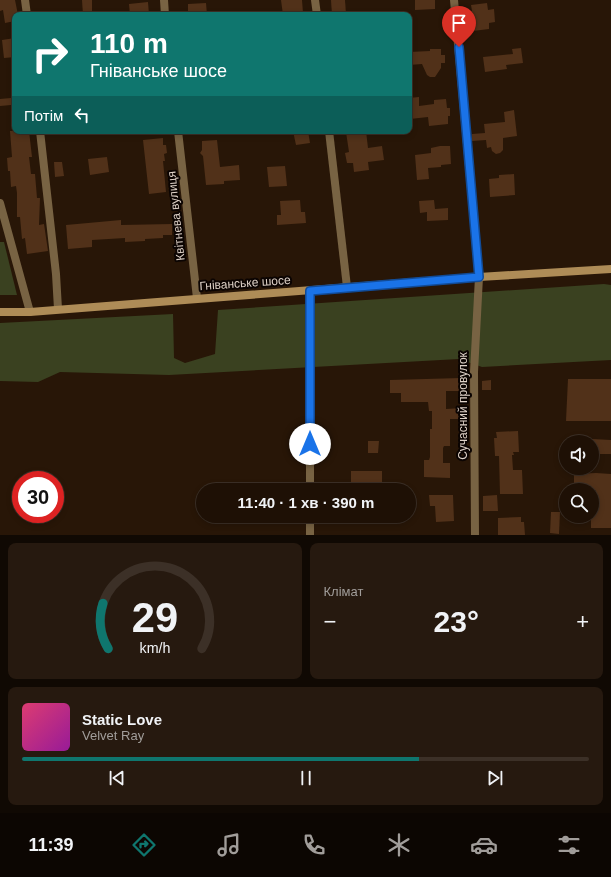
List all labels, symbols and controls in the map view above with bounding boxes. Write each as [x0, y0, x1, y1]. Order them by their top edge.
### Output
pin [442, 6, 476, 47]
icon: arrive [448, 12, 470, 34]
icon: right [24, 28, 76, 80]
text: 110 m [90, 28, 168, 59]
text: Гніванське шосе [90, 61, 227, 81]
icon: left [71, 104, 93, 126]
text: Потім [24, 107, 63, 124]
street label: Квітнева вулиця [164, 171, 188, 261]
street label: Гніванське шосе [199, 273, 291, 293]
street label: Сучасний провулок [456, 351, 470, 460]
position arrow [289, 423, 331, 465]
map controls [559, 435, 599, 523]
button: sound [559, 435, 599, 475]
speed limit sign: 30 [12, 471, 64, 523]
button: search [559, 483, 599, 523]
text: 11:40 · 1 хв · 390 m [238, 494, 374, 511]
text: Клімат [324, 584, 363, 599]
text: 29 [132, 594, 178, 641]
text: 23° [434, 605, 479, 638]
text: − [324, 609, 336, 634]
text: + [576, 609, 589, 634]
text: km/h [139, 640, 170, 656]
text: Static Love [82, 711, 162, 728]
text: Velvet Ray [82, 728, 144, 743]
icon: previous [106, 767, 128, 789]
icon: pause [295, 767, 317, 789]
icon: next [484, 767, 506, 789]
icon: directions [130, 831, 158, 859]
icon: music [215, 831, 243, 859]
icon: phone [300, 831, 328, 859]
icon: climate [385, 831, 413, 859]
icon: car [470, 831, 498, 859]
icon: filters [555, 831, 583, 859]
text: 11:39 [28, 835, 73, 855]

